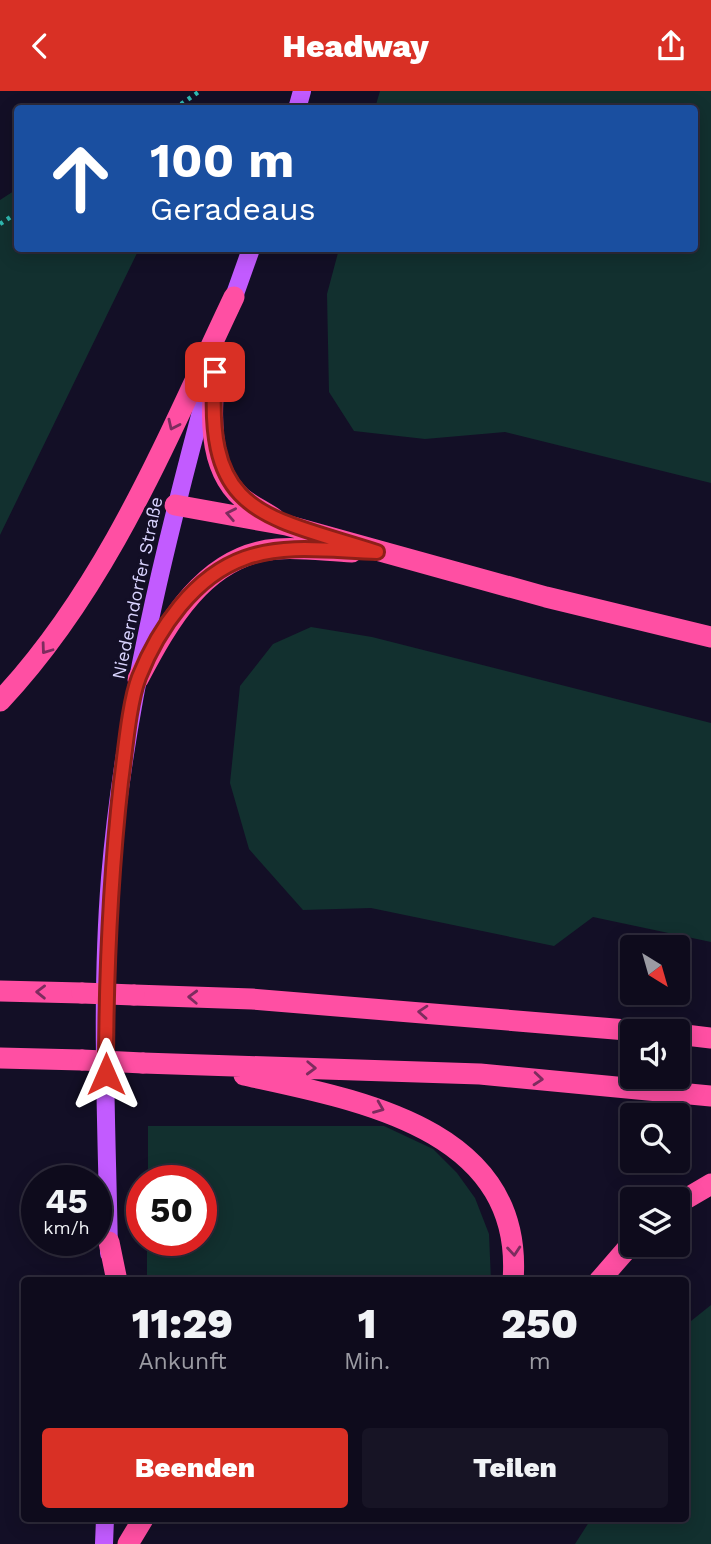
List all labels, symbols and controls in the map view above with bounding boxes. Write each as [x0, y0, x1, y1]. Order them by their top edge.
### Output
icon: back [21, 27, 59, 65]
text: Headway [282, 27, 429, 65]
icon: share [652, 27, 690, 65]
text: 100 m [150, 131, 294, 189]
icon: ahead [35, 133, 126, 224]
text: Geradeaus [150, 190, 316, 228]
pin [185, 342, 245, 402]
icon: arrive [196, 353, 234, 391]
one-way arrow [167, 418, 181, 430]
street label: Niederndorfer Straße [107, 495, 167, 681]
one-way arrow [225, 508, 237, 523]
one-way arrow [42, 641, 54, 654]
north arrow [620, 935, 690, 1005]
map controls [620, 935, 690, 1257]
one-way arrow [35, 984, 46, 1000]
one-way arrow [187, 990, 198, 1005]
one-way arrow [417, 1005, 428, 1020]
button: sound [620, 1019, 690, 1089]
position arrow [69, 1037, 143, 1111]
one-way arrow [306, 1060, 317, 1075]
one-way arrow [533, 1071, 544, 1086]
one-way arrow [373, 1100, 385, 1114]
button: search [620, 1103, 690, 1173]
speed limit sign: 50 [126, 1165, 217, 1256]
text: 45 [45, 1180, 88, 1222]
button: layers [620, 1187, 690, 1257]
text: km/h [43, 1217, 90, 1238]
one-way arrow [506, 1246, 521, 1257]
text: 11:29 [132, 1299, 233, 1348]
text: 1 [358, 1299, 377, 1348]
text: 250 [501, 1299, 578, 1348]
text: Ankunft [138, 1348, 227, 1375]
text: Min. [344, 1348, 390, 1375]
text: m [529, 1348, 551, 1375]
button: Beenden [42, 1428, 348, 1508]
button: Teilen [362, 1428, 668, 1508]

